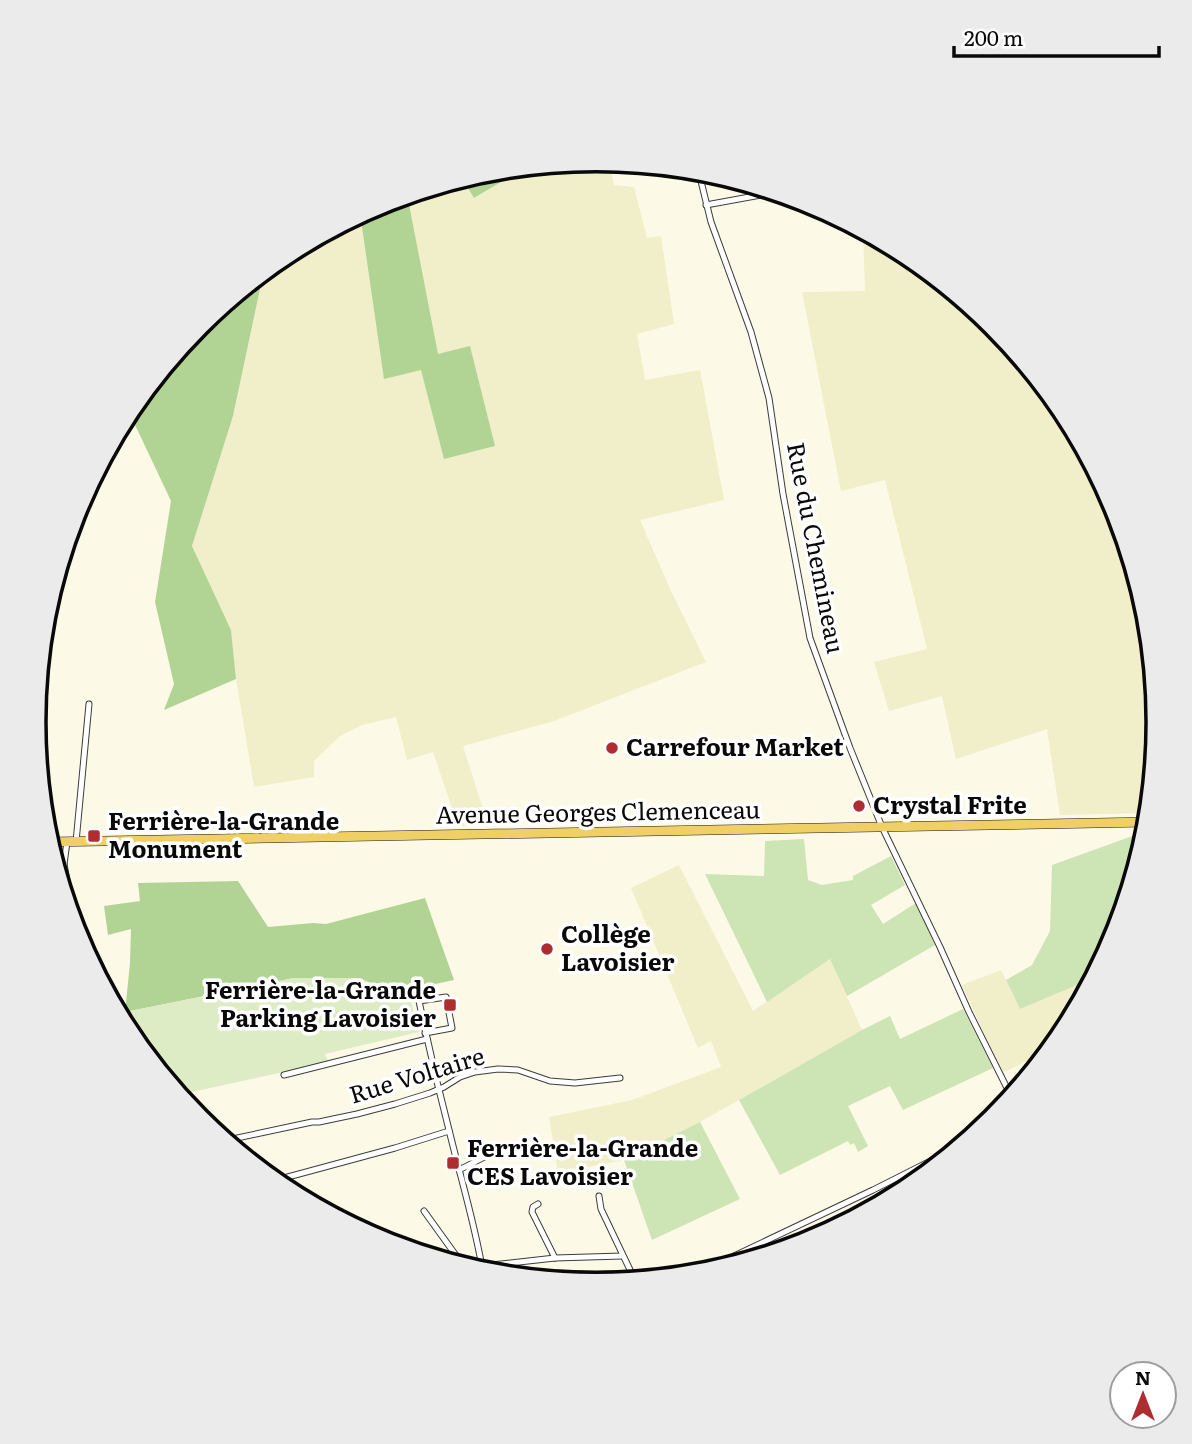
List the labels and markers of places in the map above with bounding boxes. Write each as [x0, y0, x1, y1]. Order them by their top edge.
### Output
place label: Carrefour Market [626, 728, 844, 763]
marker: Carrefour Market [604, 740, 620, 756]
place label: Crystal Frite [873, 786, 1027, 821]
marker: Crystal Frite [851, 798, 867, 814]
place label: Ferrière-la-Grande Monument [108, 802, 339, 865]
marker: Ferrière-la-Grande Monument [86, 828, 102, 844]
place label: Collège Lavoisier [561, 915, 674, 978]
marker: Collège Lavoisier [539, 941, 555, 957]
place label: Ferrière-la-Grande Parking Lavoisier [205, 971, 436, 1034]
marker: Ferrière-la-Grande Parking Lavoisier [442, 997, 458, 1013]
place label: Ferrière-la-Grande CES Lavoisier [467, 1129, 698, 1192]
marker: Ferrière-la-Grande CES Lavoisier [445, 1155, 461, 1171]

